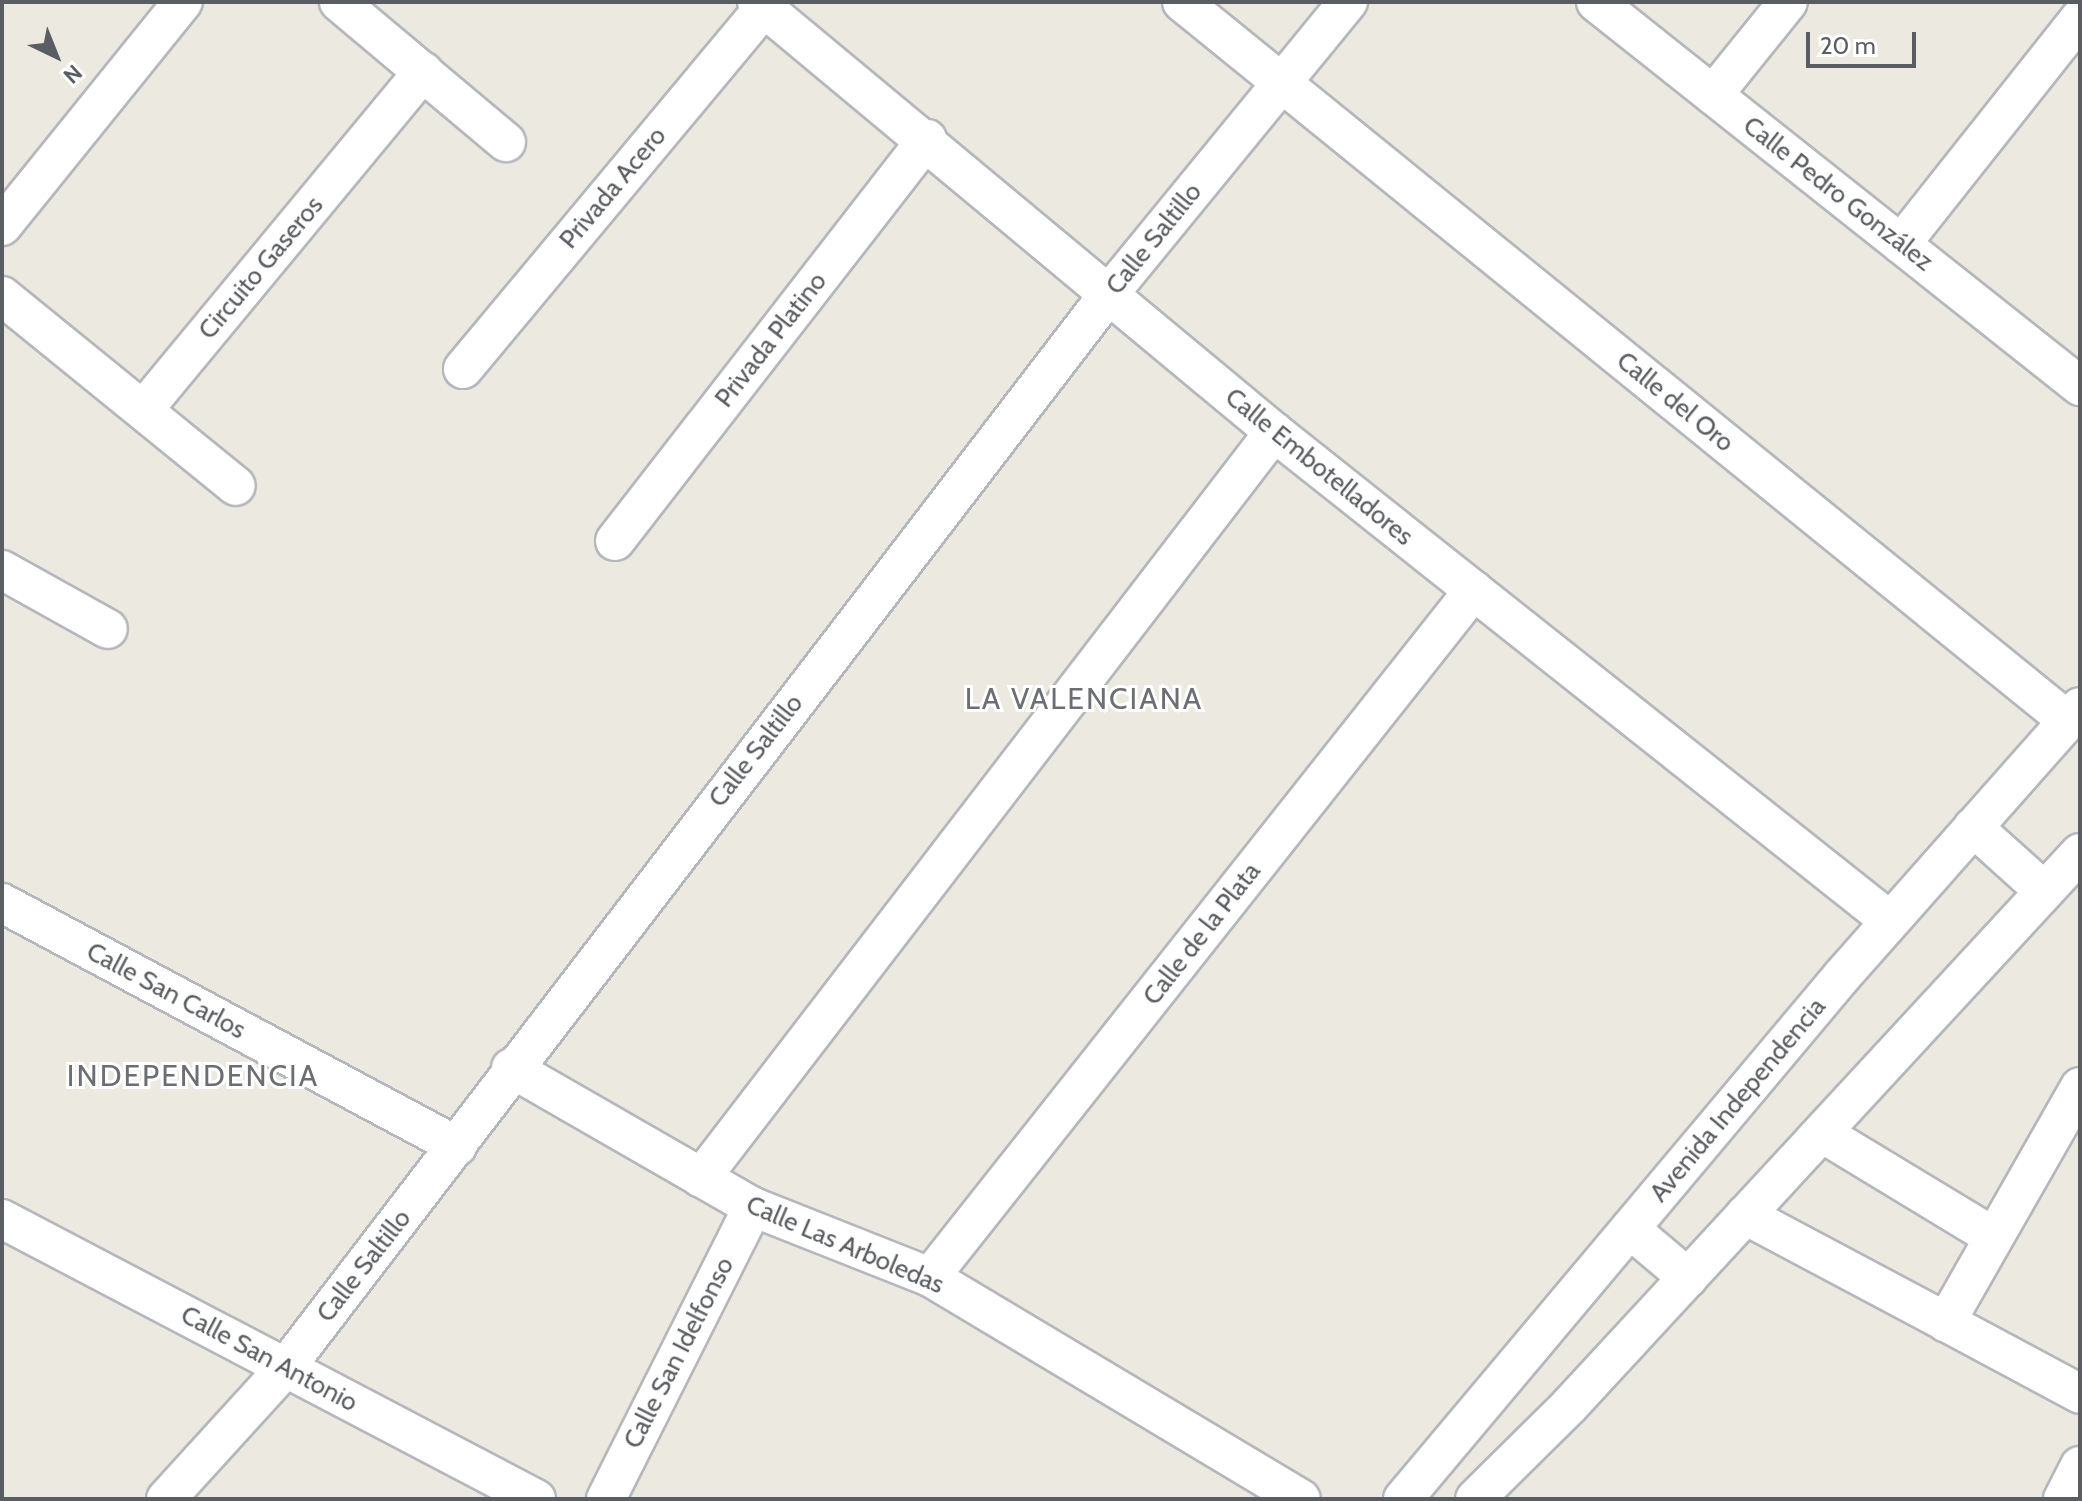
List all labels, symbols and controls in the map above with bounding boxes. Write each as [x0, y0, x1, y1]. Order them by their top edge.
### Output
north arrow [16, 16, 96, 96]
scale bar [1810, 16, 1920, 66]
text: 20 m [1820, 31, 1876, 60]
text: N [58, 59, 88, 89]
street label: Calle Pedro González [1737, 110, 1939, 278]
street label: Privada Acero [553, 121, 673, 255]
street label: Calle Saltillo [1100, 177, 1208, 301]
street label: Circuito Gaseros [192, 190, 330, 346]
street label: Privada Platino [709, 266, 833, 414]
street label: Calle del Oro [1610, 345, 1740, 459]
street label: Calle Embotelladores [1219, 382, 1419, 552]
district label: LA VALENCIANA [965, 681, 1203, 717]
street label: Calle Saltillo [702, 689, 810, 813]
street label: Calle de la Plata [1137, 857, 1267, 1011]
street label: Calle San Carlos [81, 936, 251, 1046]
street label: Avenida Independencia [1643, 992, 1833, 1208]
district label: INDEPENDENCIA [67, 1058, 319, 1094]
street label: Calle Las Arboledas [741, 1189, 949, 1301]
street label: Calle Saltillo [310, 1204, 418, 1328]
street label: Calle San Idelfonso [617, 1252, 741, 1454]
street label: Calle San Antonio [175, 1299, 363, 1419]

